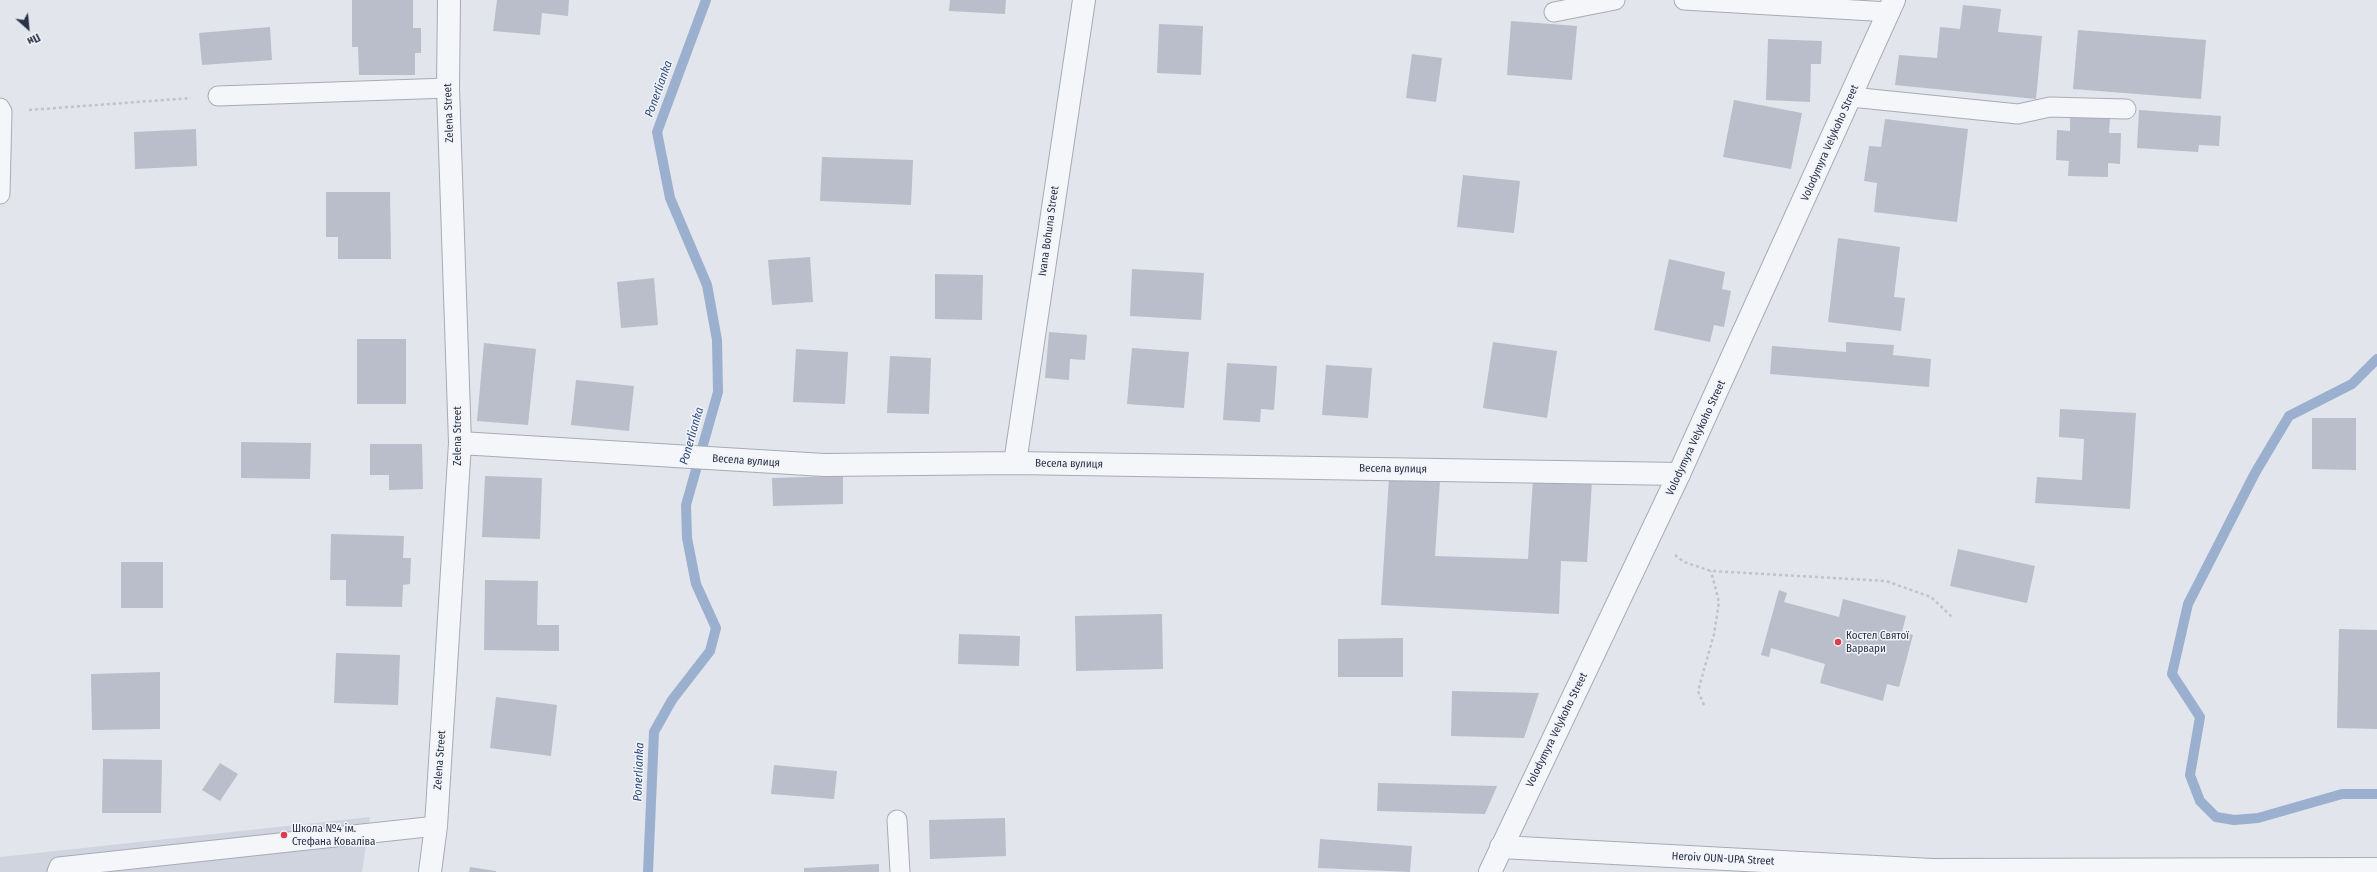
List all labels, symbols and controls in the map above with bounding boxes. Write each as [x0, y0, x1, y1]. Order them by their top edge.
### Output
north arrow [8, 8, 48, 48]
text: Пн [25, 31, 42, 48]
water label: Ponerlianka [642, 59, 676, 119]
street label: Zelena Street [441, 83, 457, 143]
street label: Volodymyra Velykoho Street [1798, 83, 1862, 203]
street label: Ivana Bohuna Street [1036, 185, 1062, 277]
street label: Volodymyra Velykoho Street [1663, 378, 1729, 498]
street label: Zelena Street [451, 406, 465, 466]
water label: Ponerlianka [677, 406, 707, 466]
street label: Весела вулиця [712, 452, 780, 470]
street label: Весела вулиця [1035, 457, 1103, 471]
street label: Весела вулиця [1359, 462, 1427, 476]
place label: Костел Святої Варвари [1846, 629, 1909, 655]
marker: Костел Святої Варвари [1833, 637, 1843, 647]
street label: Volodymyra Velykoho Street [1523, 671, 1591, 789]
street label: Zelena Street [431, 730, 449, 790]
water label: Ponerlianka [631, 742, 647, 802]
place label: Школа №4 ім. Стефана Коваліва [292, 822, 375, 848]
marker: Школа №4 ім. Стефана Коваліва [279, 830, 289, 840]
street label: Heroiv OUN-UPA Street [1671, 850, 1775, 868]

